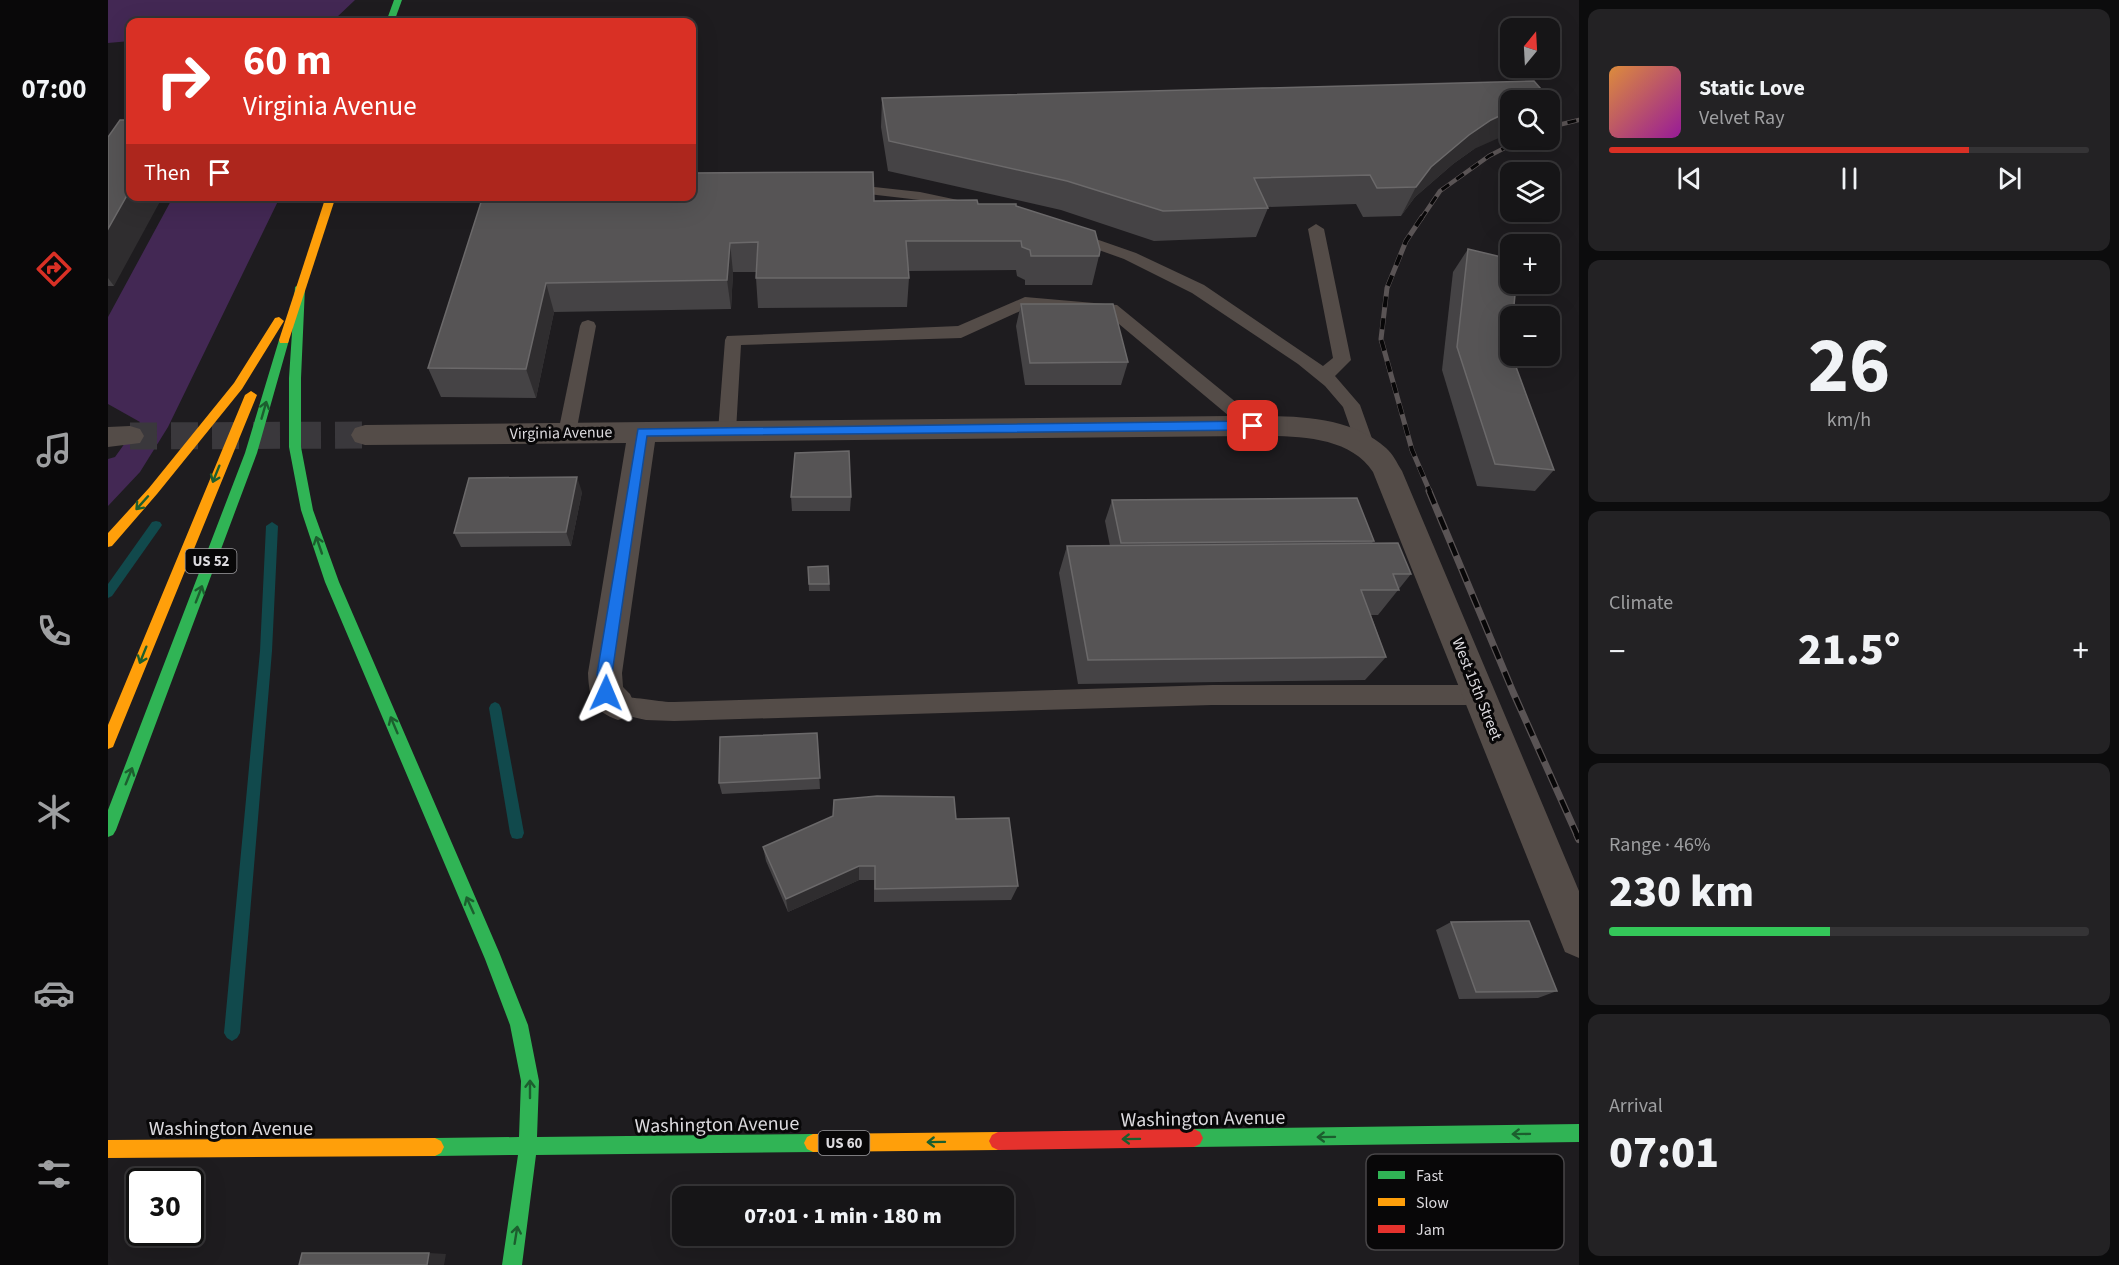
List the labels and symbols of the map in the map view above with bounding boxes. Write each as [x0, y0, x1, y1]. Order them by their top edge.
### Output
north arrow [1500, 18, 1560, 78]
pin [1227, 400, 1278, 451]
one-way arrow [259, 401, 270, 420]
street label: Virginia Avenue [509, 421, 613, 445]
one-way arrow [210, 464, 221, 483]
one-way arrow [135, 495, 149, 510]
one-way arrow [313, 536, 324, 555]
road number: US 52 [186, 549, 236, 573]
one-way arrow [194, 585, 205, 604]
street label: West 15th Street [1446, 634, 1508, 744]
one-way arrow [137, 645, 148, 664]
position arrow [574, 661, 638, 725]
one-way arrow [388, 716, 399, 735]
one-way arrow [125, 767, 136, 786]
one-way arrow [463, 896, 475, 914]
one-way arrow [524, 1079, 536, 1099]
street label: Washington Avenue [1120, 1104, 1286, 1134]
street label: Washington Avenue [634, 1110, 800, 1140]
street label: Washington Avenue [149, 1115, 313, 1143]
one-way arrow [1511, 1128, 1531, 1140]
road number: US 60 [818, 1131, 870, 1155]
one-way arrow [1316, 1131, 1336, 1143]
one-way arrow [1121, 1133, 1141, 1145]
one-way arrow [926, 1136, 946, 1148]
legend [1366, 1154, 1564, 1250]
text: Fast [1416, 1165, 1444, 1187]
speed limit sign: 30 [126, 1168, 204, 1246]
text: Slow [1416, 1192, 1449, 1214]
text: Jam [1416, 1219, 1445, 1241]
one-way arrow [511, 1226, 522, 1246]

